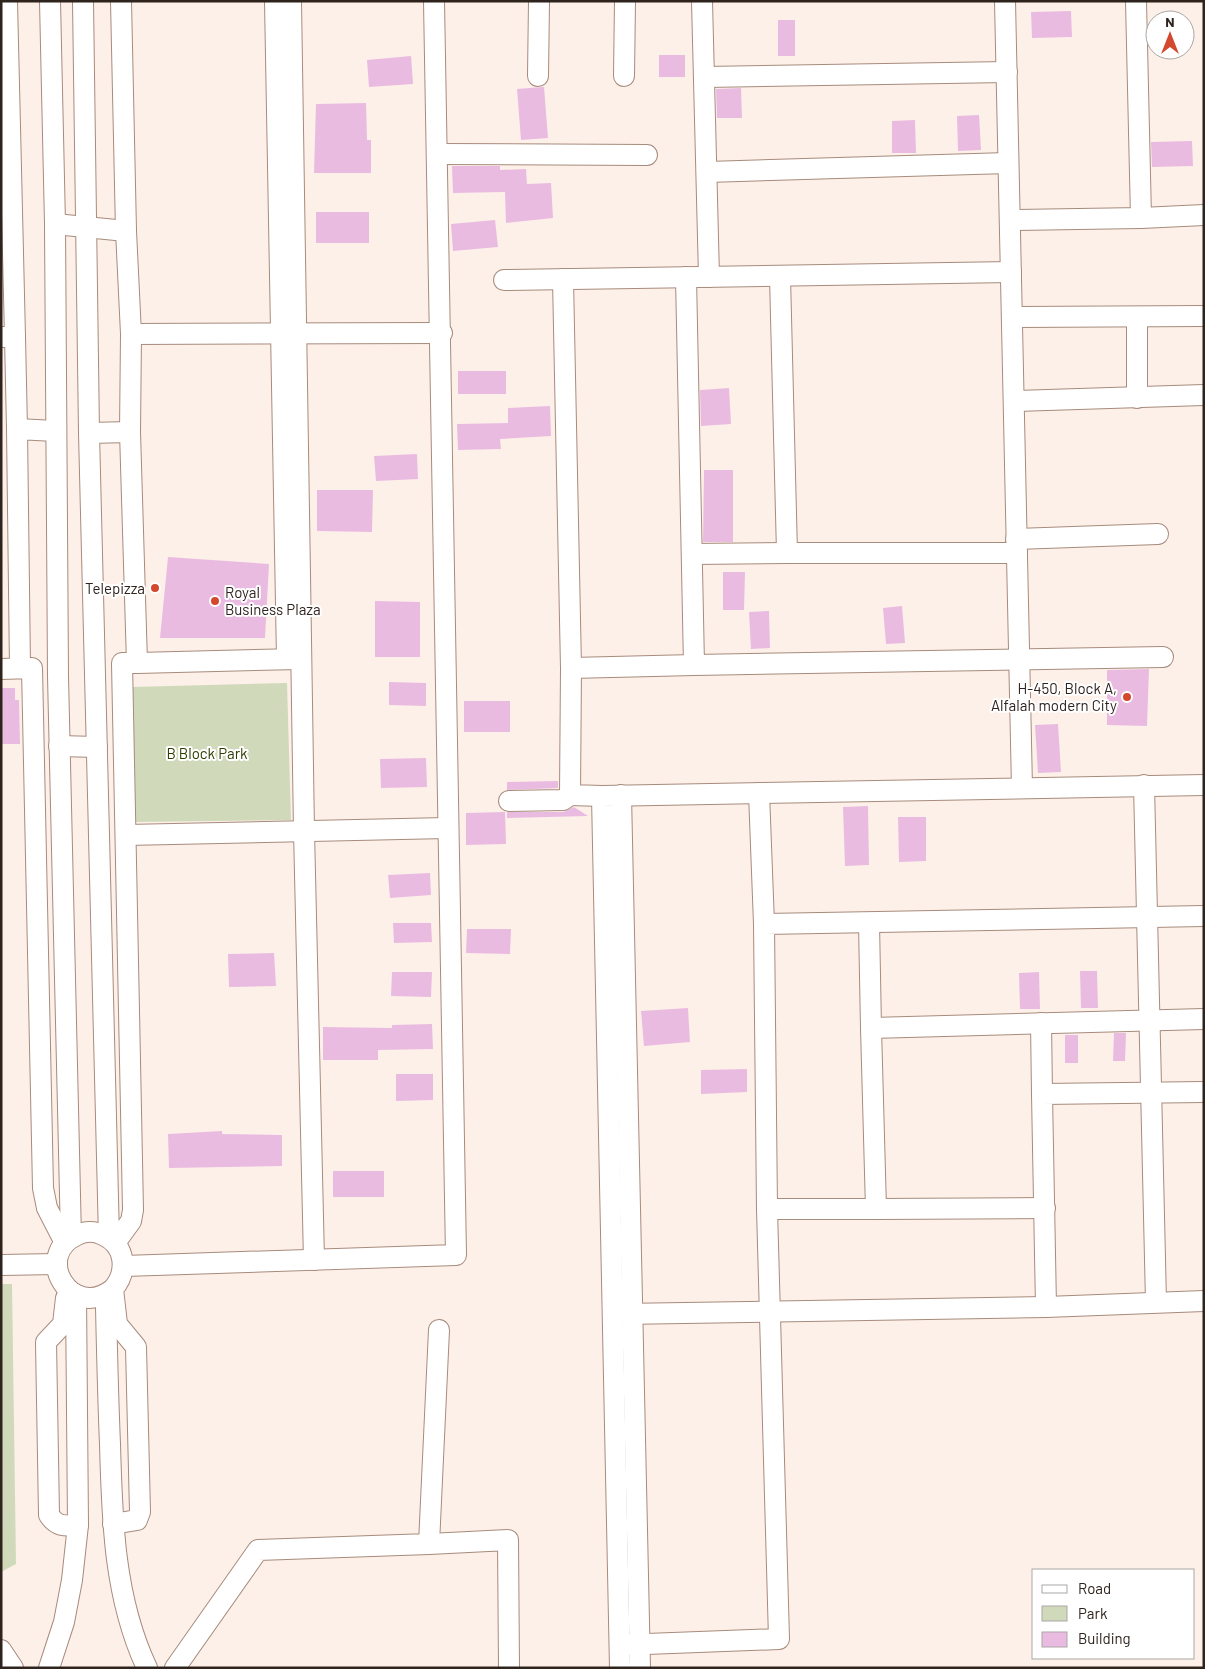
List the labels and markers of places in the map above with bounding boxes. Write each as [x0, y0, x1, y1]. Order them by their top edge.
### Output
place label: Telepizza [85, 579, 145, 597]
marker: Telepizza [149, 582, 161, 594]
place label: Royal Business Plaza [225, 583, 321, 618]
marker: Royal Business Plaza [209, 595, 221, 607]
place label: H-450, Block A, Alfalah modern City [991, 679, 1117, 714]
marker: H-450, Block A, Alfalah modern City [1121, 691, 1133, 703]

